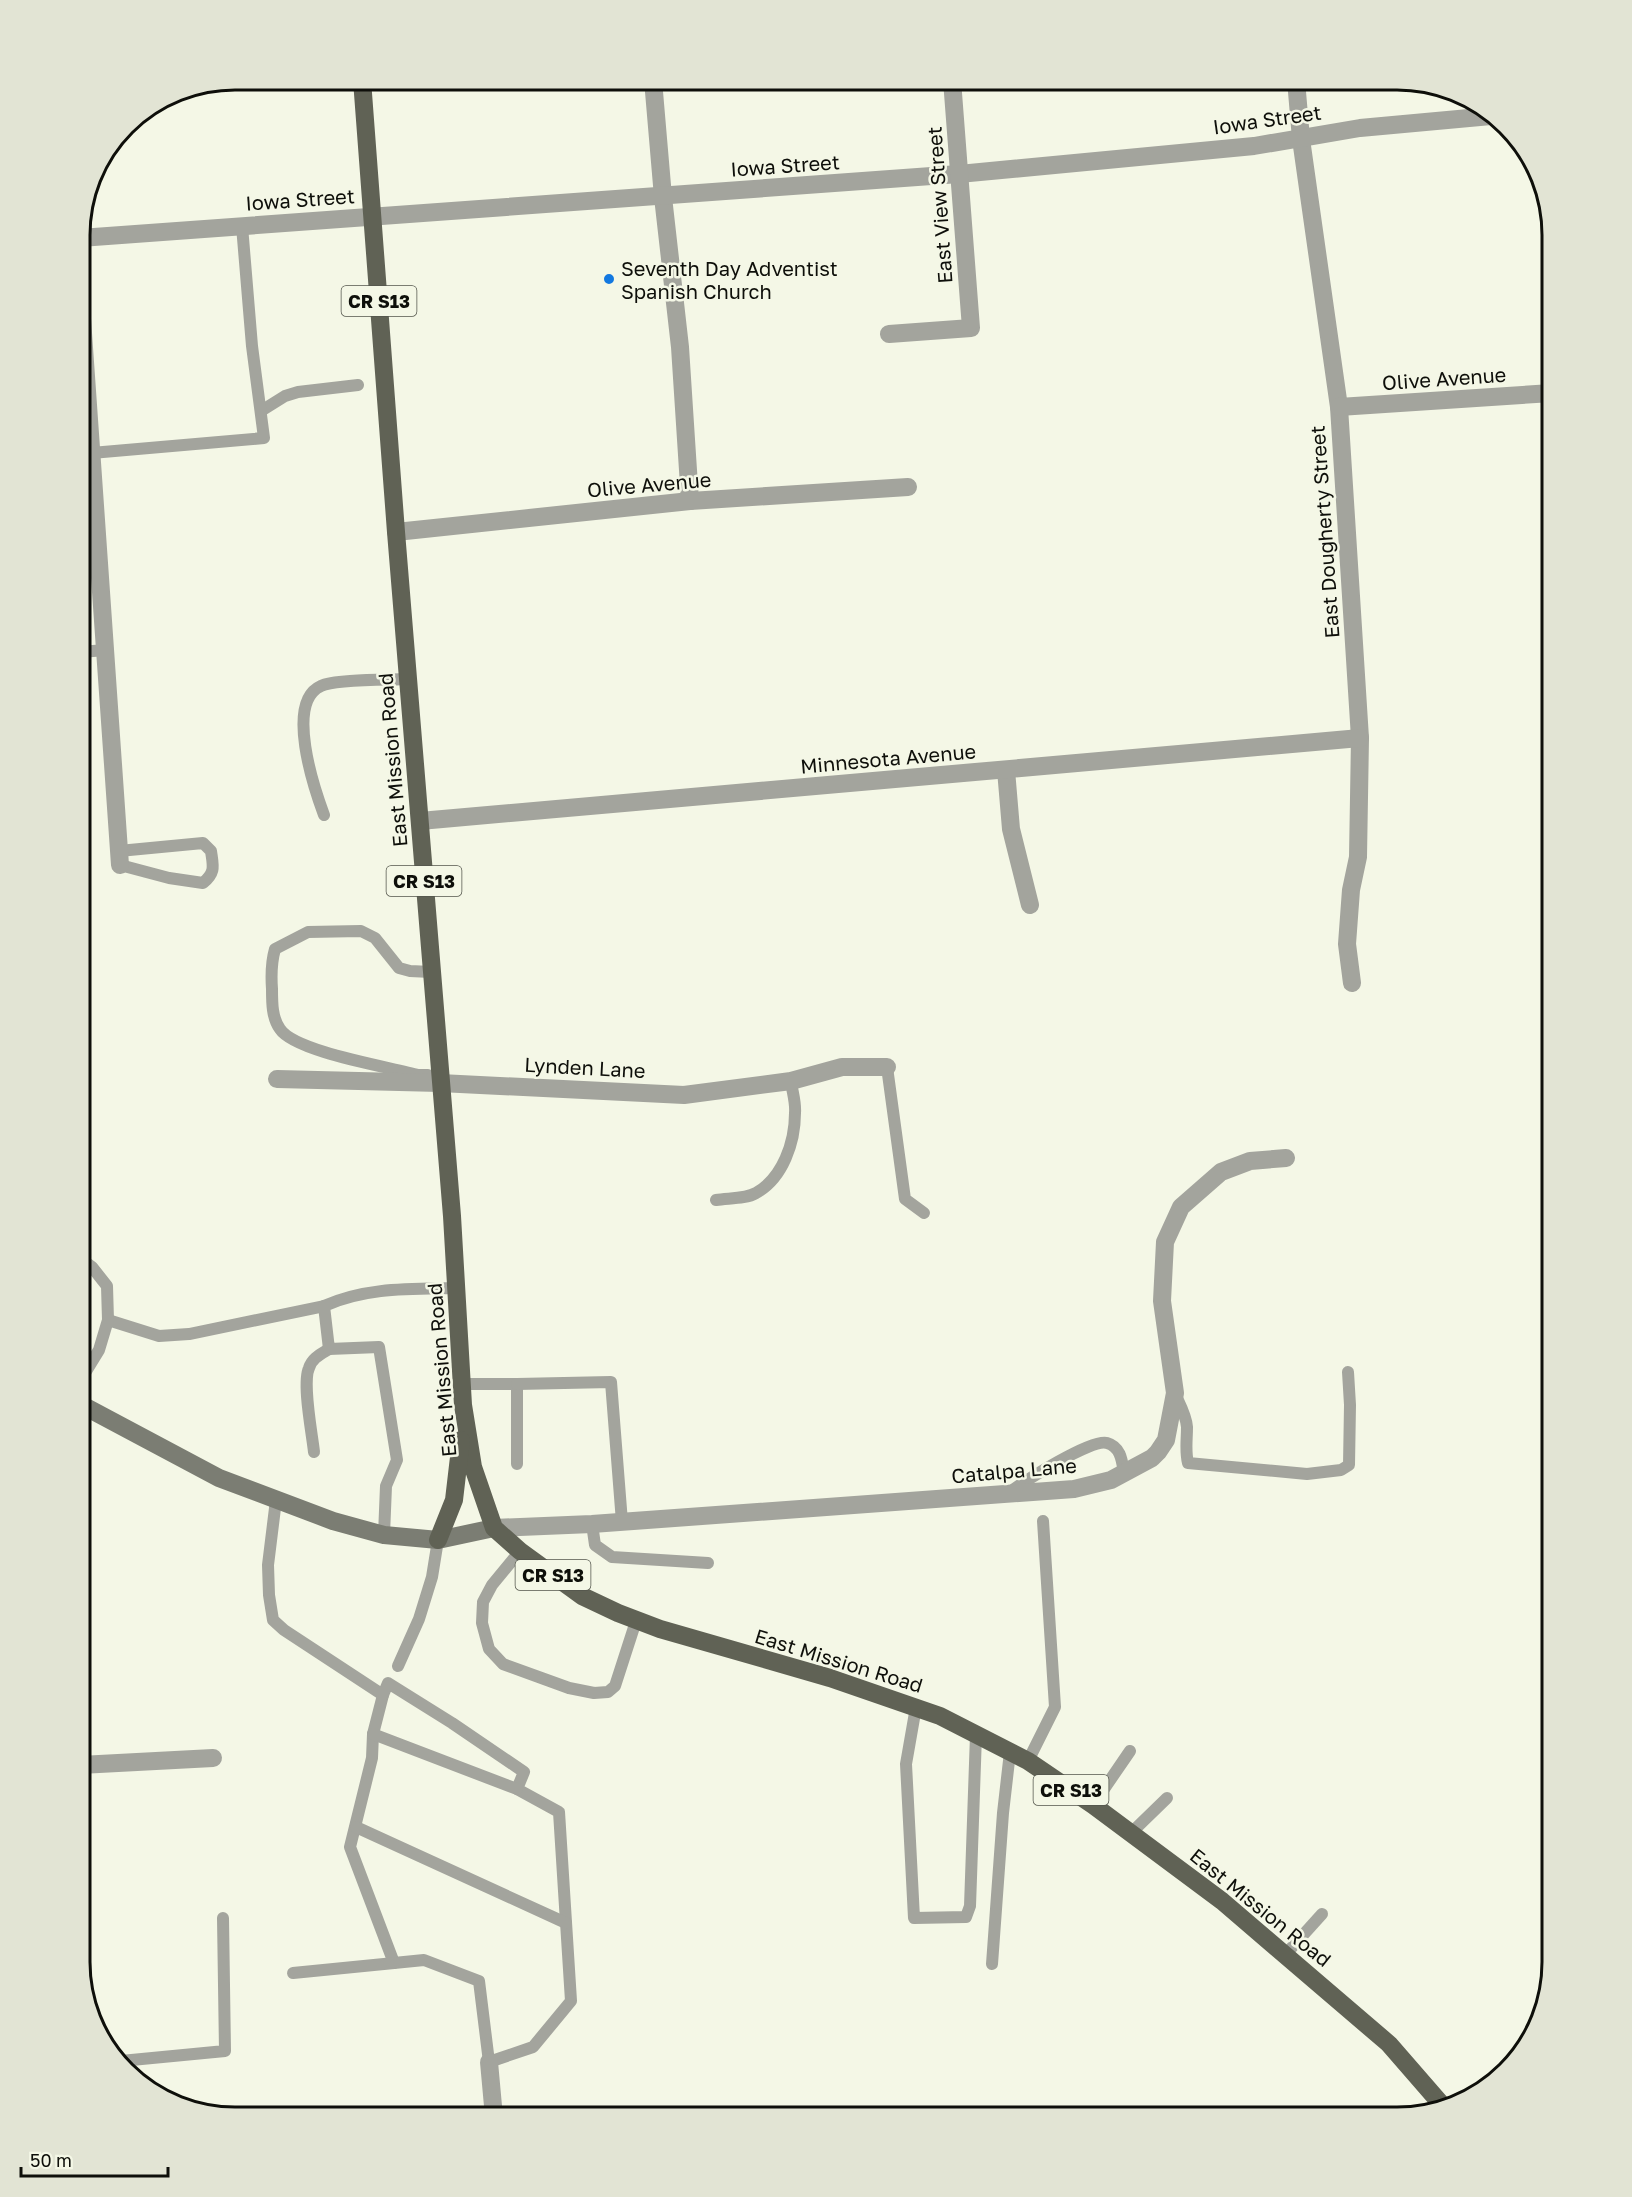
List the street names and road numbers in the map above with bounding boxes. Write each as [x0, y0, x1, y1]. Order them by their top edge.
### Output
street label: Iowa Street [1211, 100, 1323, 138]
street label: East View Street [922, 126, 956, 284]
street label: Iowa Street [730, 149, 840, 181]
street label: Iowa Street [245, 183, 355, 215]
road number: CR S13 [342, 286, 416, 316]
street label: Olive Avenue [1381, 362, 1507, 394]
street label: East Dougherty Street [1305, 425, 1343, 639]
street label: Olive Avenue [586, 467, 712, 501]
street label: East Mission Road [372, 672, 412, 848]
street label: Minnesota Avenue [799, 738, 977, 778]
road number: CR S13 [386, 866, 462, 896]
street label: Lynden Lane [524, 1052, 646, 1082]
street label: East Mission Road [421, 1282, 461, 1458]
street label: Catalpa Lane [950, 1453, 1078, 1487]
road number: CR S13 [516, 1560, 590, 1590]
street label: East Mission Road [752, 1623, 926, 1697]
road number: CR S13 [1034, 1775, 1108, 1805]
street label: East Mission Road [1186, 1843, 1336, 1971]

